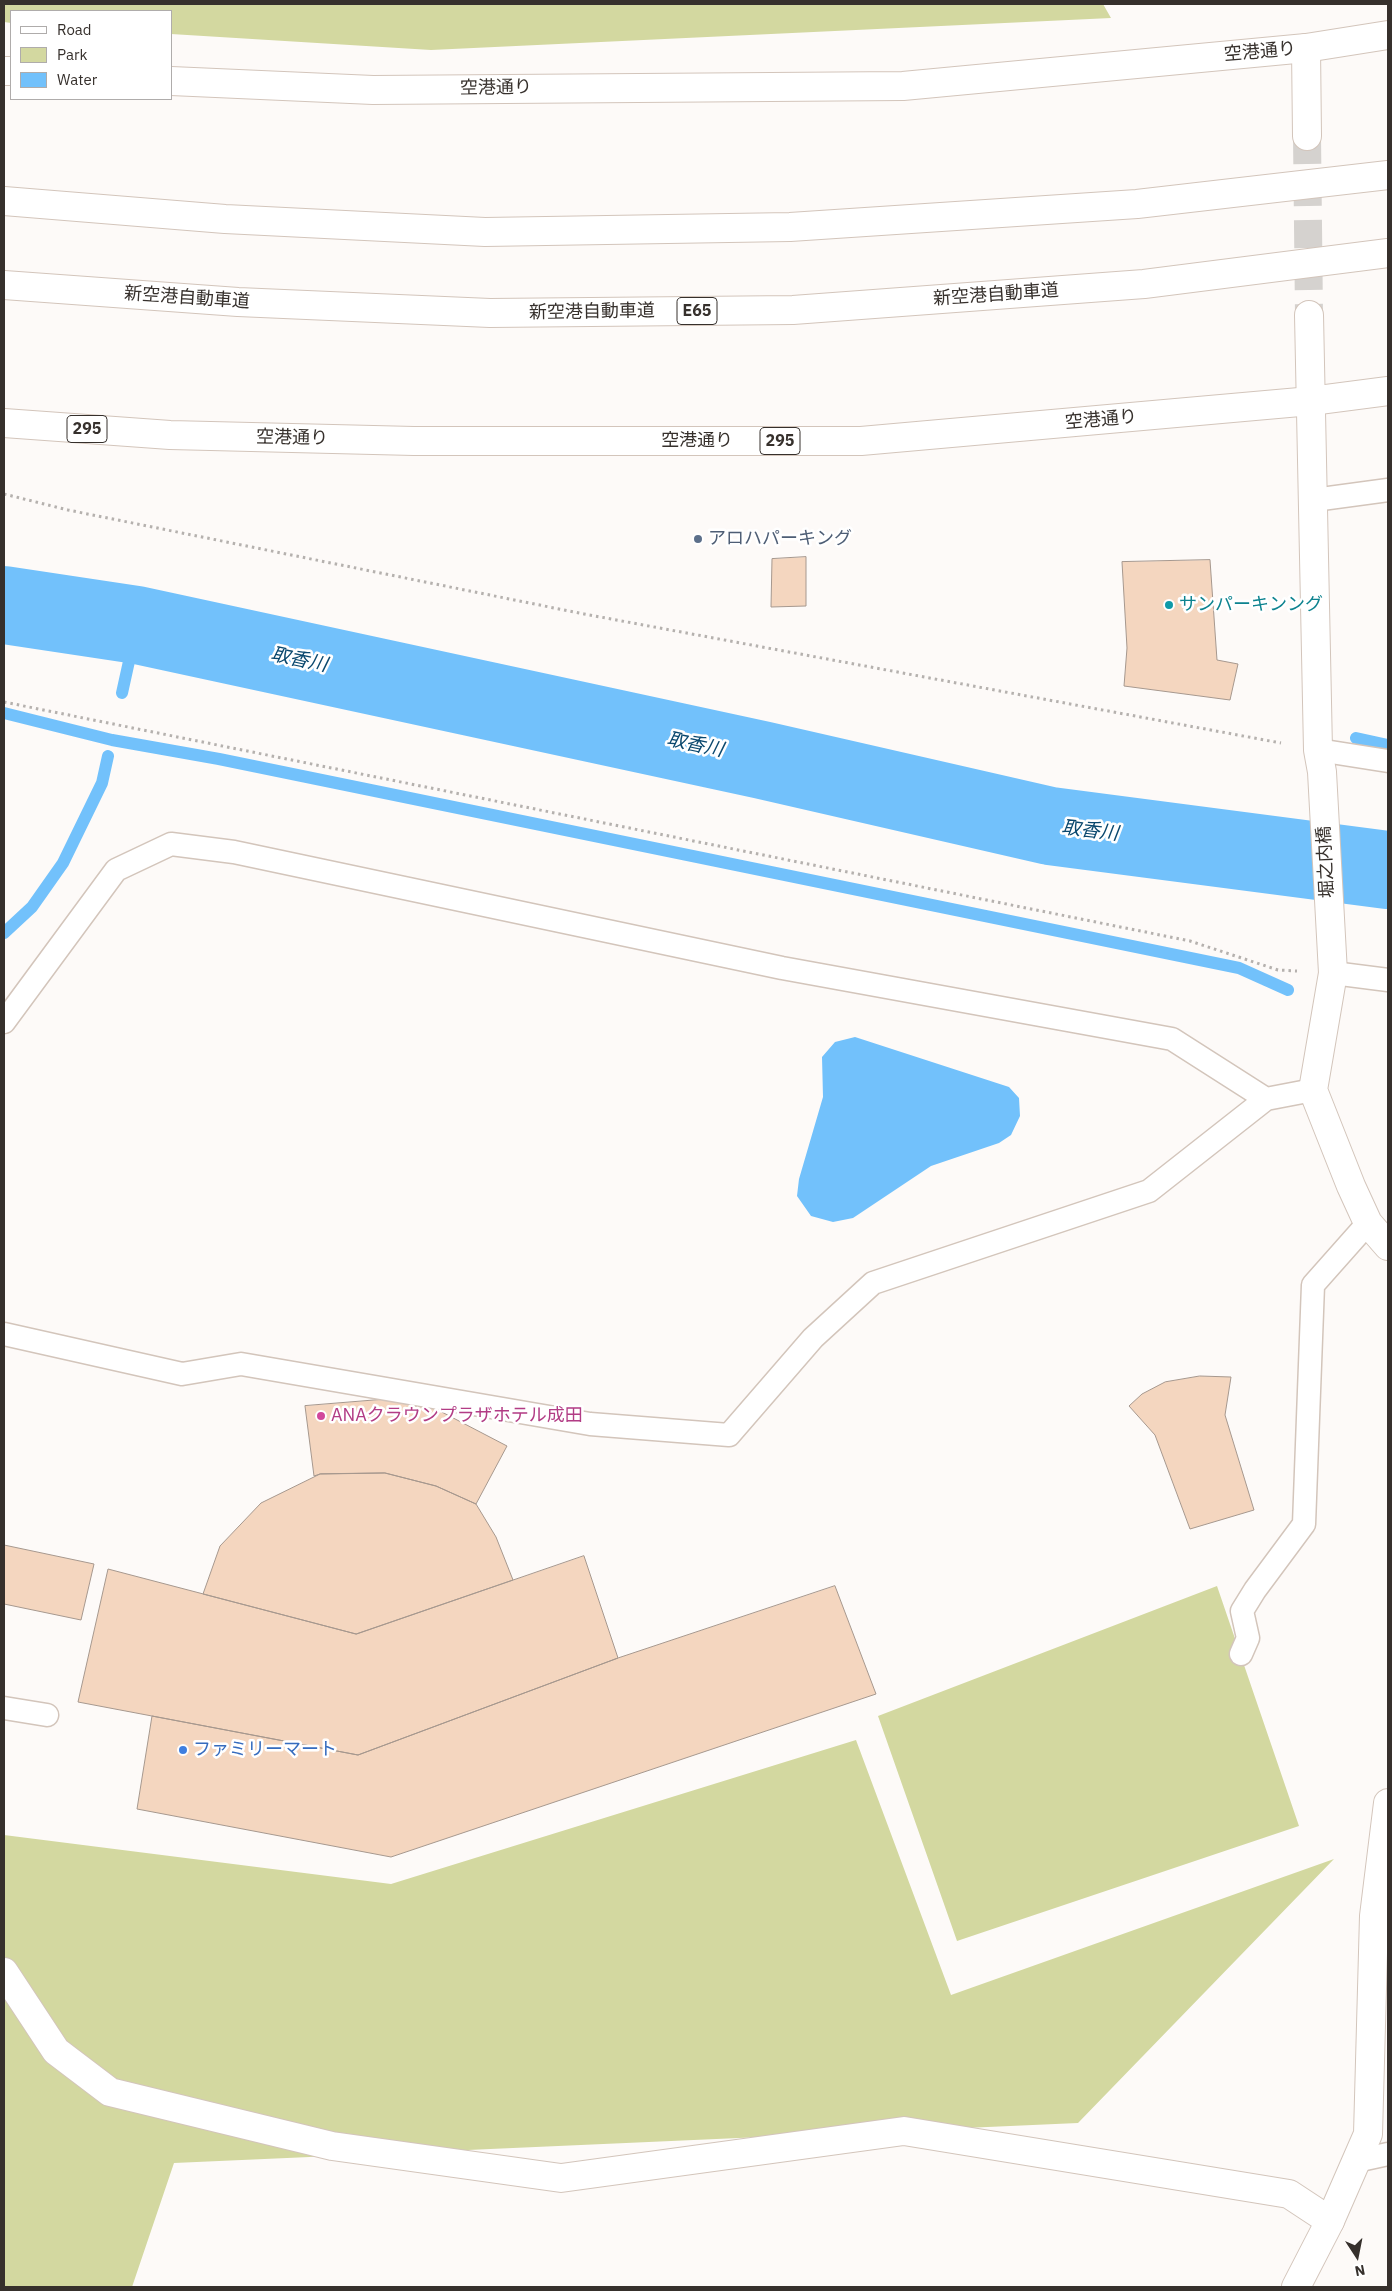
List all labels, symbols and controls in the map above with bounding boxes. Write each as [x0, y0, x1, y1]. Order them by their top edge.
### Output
legend [10, 10, 172, 100]
text: Road [57, 20, 92, 39]
street label: 空港通り [1223, 38, 1297, 66]
text: Park [57, 45, 87, 64]
text: Water [57, 70, 97, 89]
street label: 空港通り [460, 77, 532, 99]
street label: 新空港自動車道 [932, 280, 1060, 310]
street label: 新空港自動車道 [123, 283, 251, 313]
road number: E65 [677, 298, 717, 324]
street label: 新空港自動車道 [529, 300, 655, 324]
street label: 空港通り [1064, 406, 1138, 434]
road number: 295 [67, 416, 107, 442]
street label: 空港通り [256, 427, 328, 449]
road number: 295 [760, 428, 800, 454]
street label: 空港通り [661, 430, 733, 452]
place label: アロハパーキング [708, 528, 852, 550]
marker: アロハパーキング [692, 533, 704, 545]
place label: サンパーキンング [1179, 594, 1323, 616]
marker: サンパーキンング [1163, 599, 1175, 611]
water label: 取香川 [269, 643, 329, 677]
water label: 取香川 [665, 728, 725, 762]
water label: 取香川 [1060, 816, 1120, 846]
street label: 堀之内橋 [1313, 825, 1339, 899]
place label: ANAクラウンプラザホテル成田 [331, 1405, 583, 1427]
marker: ANAクラウンプラザホテル成田 [315, 1410, 327, 1422]
place label: ファミリーマート [193, 1739, 337, 1761]
marker: ファミリーマート [177, 1744, 189, 1756]
north arrow [1332, 2231, 1382, 2281]
text: N [1353, 2261, 1367, 2281]

